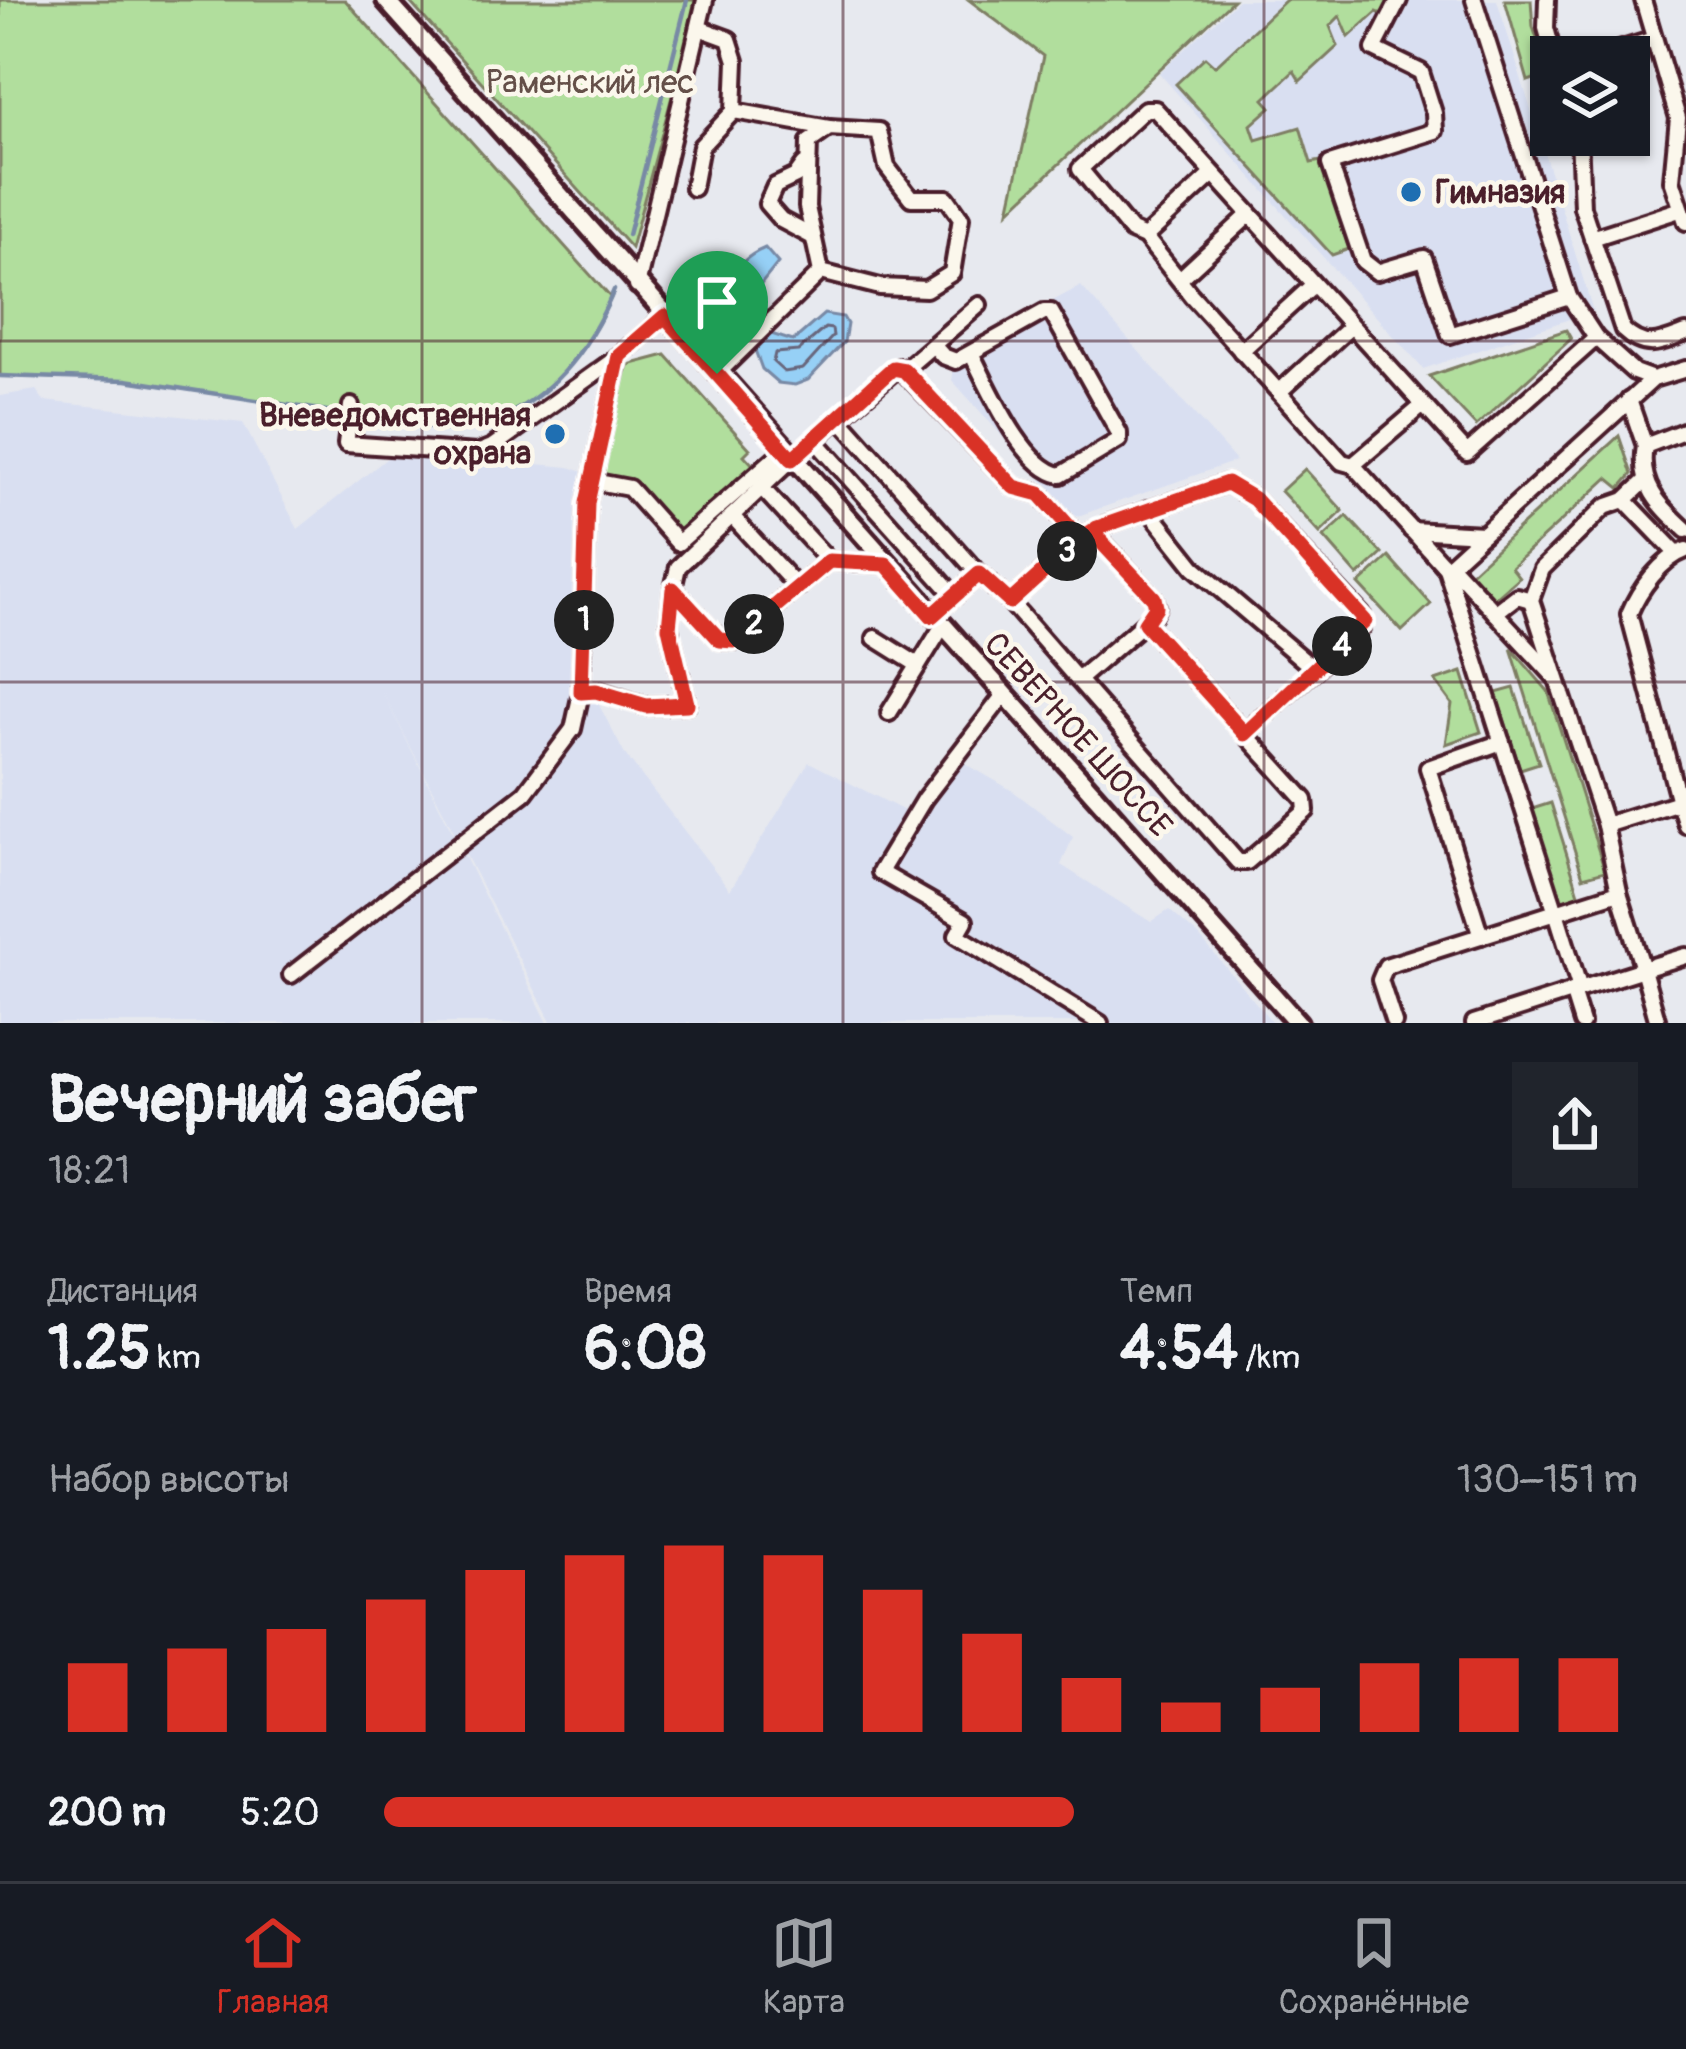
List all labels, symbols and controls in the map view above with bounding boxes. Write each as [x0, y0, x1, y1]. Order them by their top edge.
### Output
map controls [1530, 36, 1650, 156]
button: layers [1530, 36, 1650, 156]
park label: Раменский лес [486, 62, 694, 103]
place label: Гимназия [1435, 172, 1565, 213]
marker: Гимназия [1398, 179, 1424, 205]
pin [666, 251, 768, 374]
icon: arrive [684, 269, 750, 335]
place label: Вневедомственная охрана [259, 395, 531, 474]
marker: Вневедомственная охрана [542, 421, 568, 447]
pin: 3 [1037, 521, 1097, 581]
text: 3 [1058, 530, 1076, 571]
pin: 1 [554, 590, 614, 650]
pin: 2 [724, 594, 784, 654]
text: 1 [578, 599, 590, 640]
text: 2 [745, 603, 763, 644]
pin: 4 [1312, 616, 1372, 676]
street label: СЕВЕРНОЕ ШОССЕ [975, 624, 1181, 846]
text: 4 [1332, 625, 1352, 666]
text: Вечерний забег [48, 1059, 477, 1142]
button: share [1512, 1062, 1638, 1188]
text: 18:21 [48, 1146, 130, 1195]
text: Дистанция [48, 1271, 198, 1312]
text: Время [584, 1271, 672, 1312]
text: Темп [1120, 1271, 1193, 1312]
text: 1.25 [48, 1312, 151, 1387]
text: 6:08 [584, 1312, 706, 1387]
text: 4:54 [1120, 1312, 1238, 1387]
text: km [151, 1337, 201, 1378]
text: /km [1238, 1337, 1300, 1378]
text: Набор высоты [48, 1455, 290, 1504]
text: 130–151 m [1457, 1455, 1638, 1504]
text: 200 m [48, 1788, 166, 1837]
text: 5:20 [240, 1788, 320, 1837]
tab: Главная [217, 1910, 329, 2023]
tab: Карта [763, 1910, 845, 2023]
tab: Сохранённые [1279, 1910, 1469, 2023]

